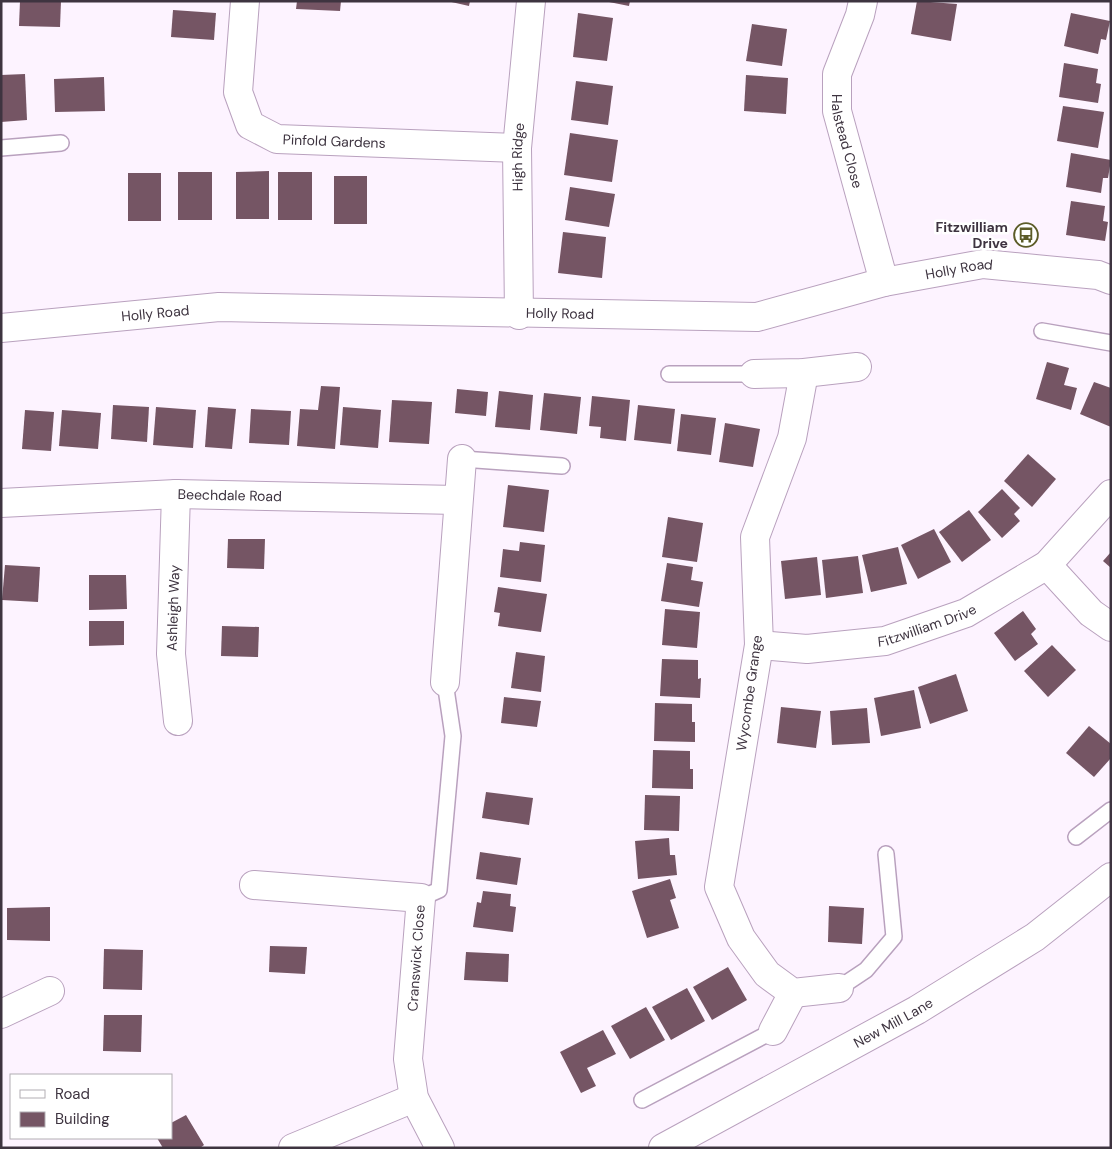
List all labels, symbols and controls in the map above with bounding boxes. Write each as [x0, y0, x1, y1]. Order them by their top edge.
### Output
street label: Halstead Close [828, 94, 867, 190]
street label: High Ridge [508, 122, 528, 191]
street label: Pinfold Gardens [282, 130, 386, 152]
place label: Fitzwilliam Drive [935, 218, 1008, 252]
bus stop icon: Fitzwilliam Drive [1013, 222, 1039, 248]
street label: Holly Road [924, 255, 993, 283]
street label: Holly Road [120, 301, 190, 325]
street label: Holly Road [526, 304, 594, 323]
street label: Beechdale Road [177, 485, 282, 505]
street label: Ashleigh Way [162, 564, 184, 652]
street label: Fitzwilliam Drive [877, 600, 980, 651]
street label: Wycombe Grange [732, 634, 766, 752]
street label: Cranswick Close [403, 904, 429, 1012]
street label: New Mill Lane [850, 993, 936, 1052]
legend [10, 1074, 172, 1139]
text: Road [55, 1084, 90, 1104]
text: Building [55, 1109, 110, 1129]

